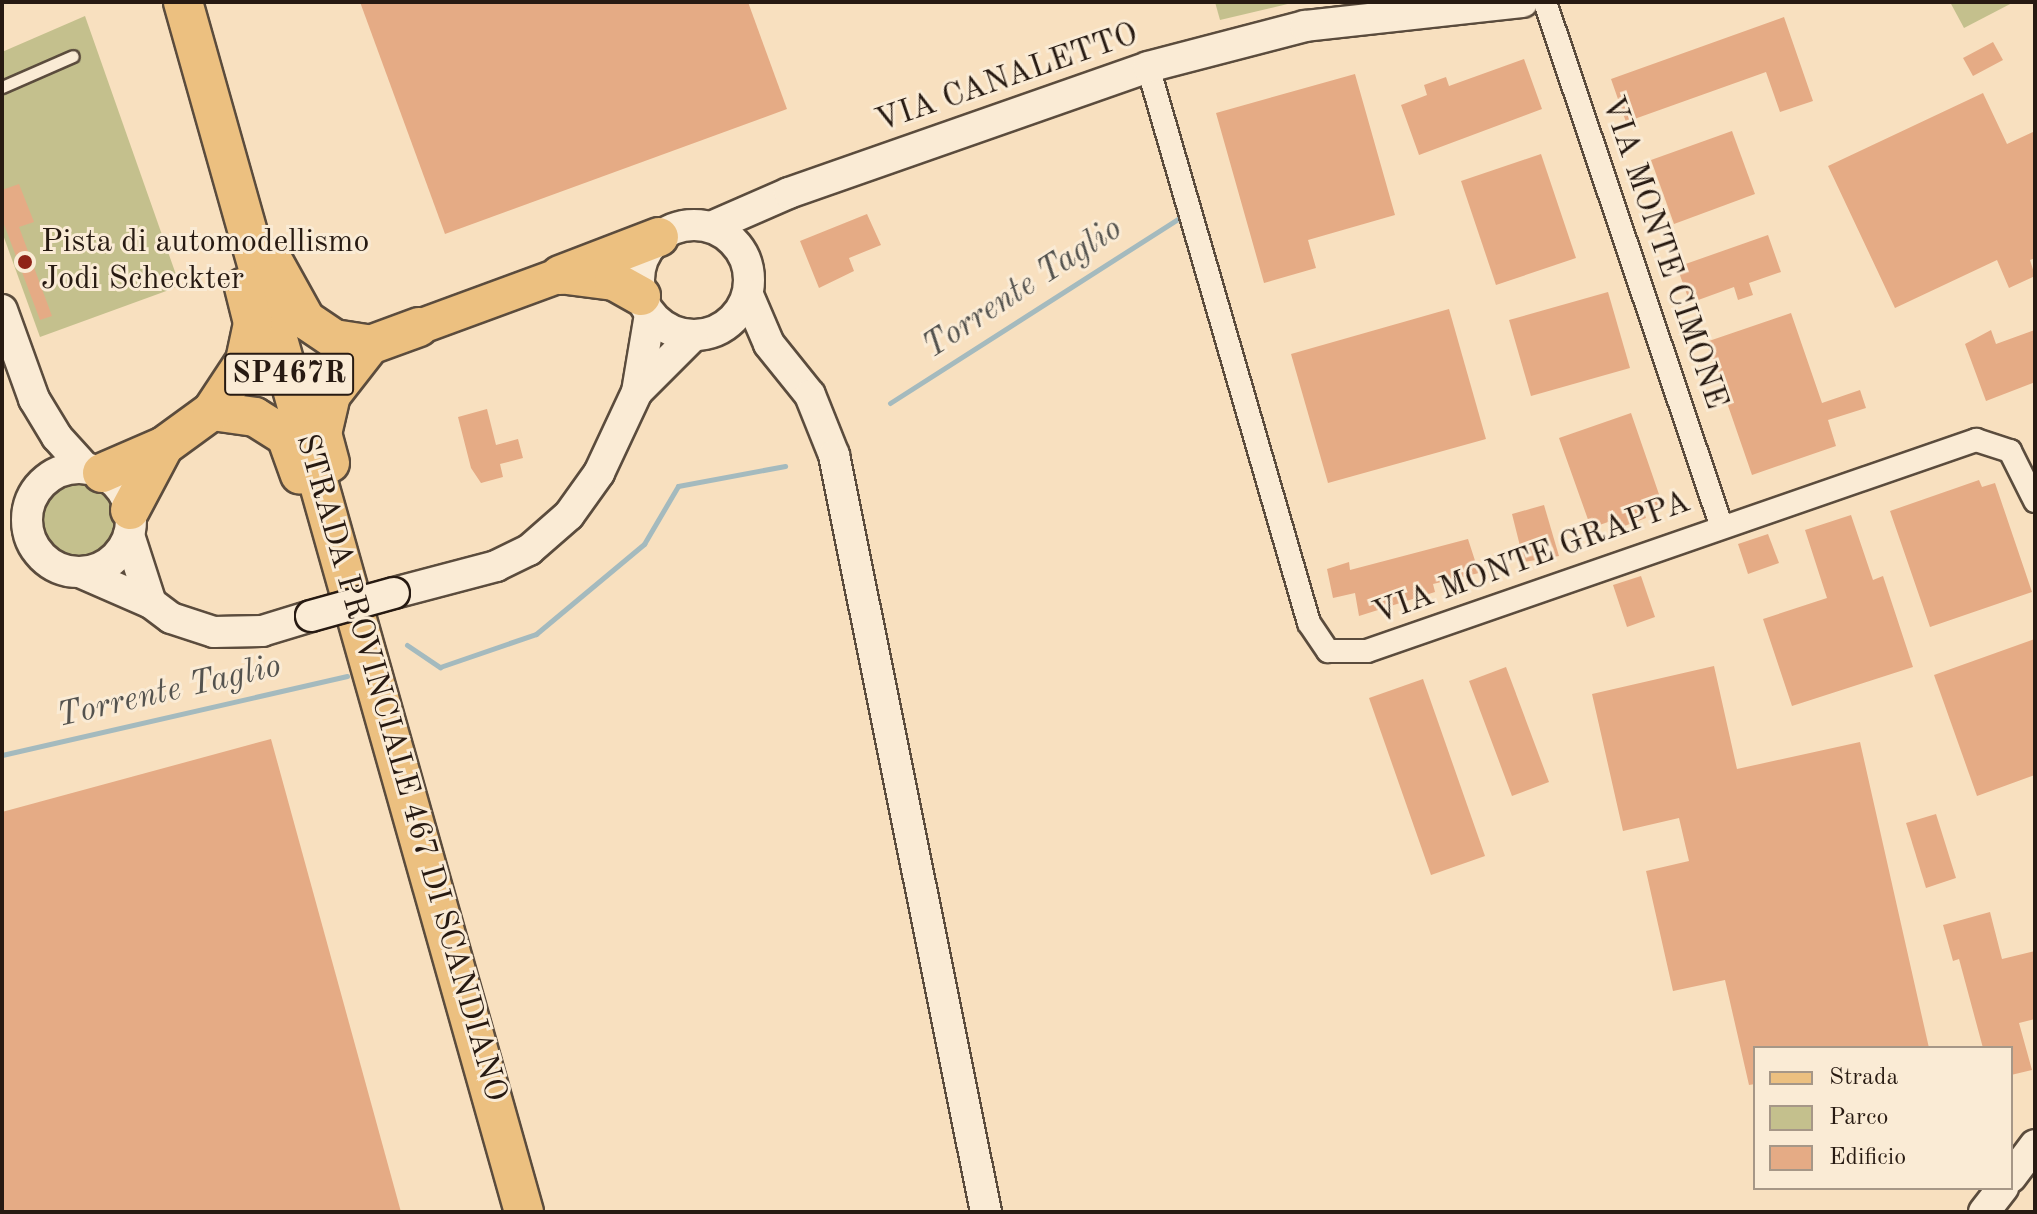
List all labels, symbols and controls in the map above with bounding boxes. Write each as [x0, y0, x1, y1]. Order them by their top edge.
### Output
street label: VIA CANALETTO [871, 16, 1143, 142]
street label: VIA MONTE CIMONE [1591, 91, 1735, 415]
water label: Torrente Taglio [916, 210, 1130, 368]
place label: Pista di automodellismo Jodi Scheckter [41, 225, 369, 300]
marker: Pista di automodellismo Jodi Scheckter [16, 253, 34, 271]
road number: SP467R [223, 348, 355, 400]
street label: STRADA PROVINCIALE 467 DI SCANDIANO [286, 430, 514, 1106]
street label: VIA MONTE GRAPPA [1368, 484, 1696, 634]
water label: Torrente Taglio [53, 646, 285, 738]
legend [1753, 1046, 2013, 1190]
text: Strada [1829, 1066, 1898, 1090]
text: Parco [1829, 1106, 1888, 1130]
text: Edificio [1829, 1146, 1906, 1170]

